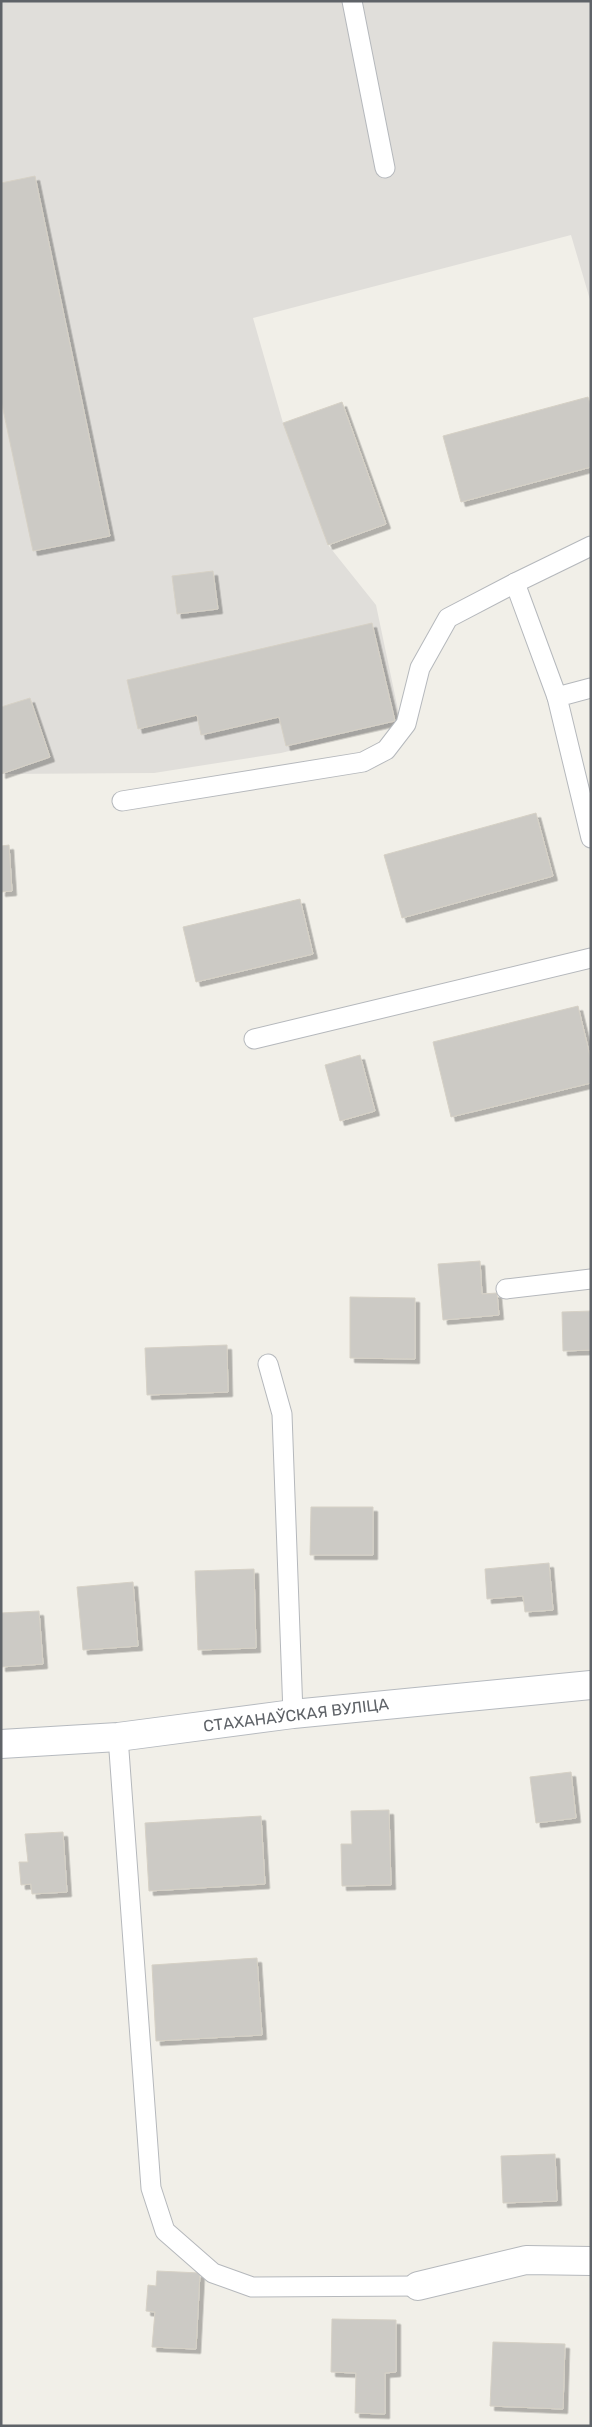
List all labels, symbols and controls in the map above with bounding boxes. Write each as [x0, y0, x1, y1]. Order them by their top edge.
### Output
street label: СТАХАНАЎСКАЯ ВУЛІЦА [202, 1694, 390, 1736]

